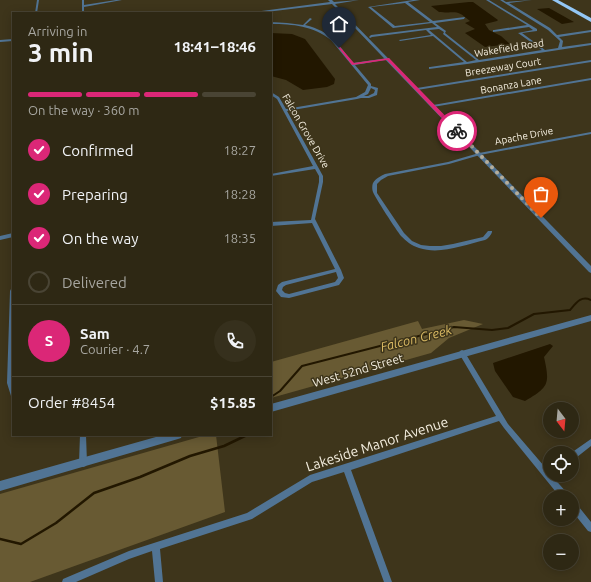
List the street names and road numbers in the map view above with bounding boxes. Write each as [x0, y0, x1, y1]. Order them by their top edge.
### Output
street label: Wakefield Road [473, 37, 545, 59]
street label: Breezeway Court [464, 56, 542, 78]
street label: Bonanza Lane [479, 74, 543, 96]
street label: Falcon Grove Drive [280, 92, 332, 170]
street label: Apache Drive [494, 125, 554, 147]
street label: West 52nd Street [311, 351, 405, 389]
street label: Lakeside Manor Avenue [304, 413, 450, 475]

